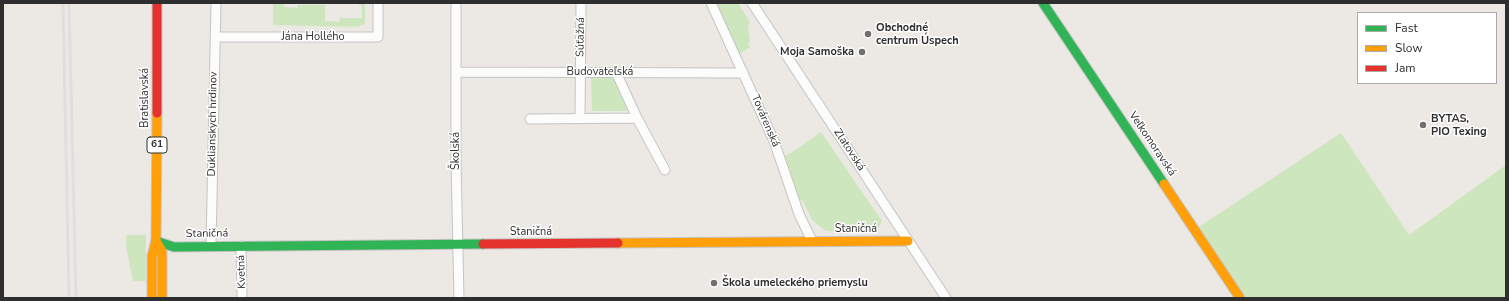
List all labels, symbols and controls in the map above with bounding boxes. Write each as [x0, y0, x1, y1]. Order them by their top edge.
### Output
legend [1357, 12, 1497, 84]
street label: Súťažná [574, 17, 588, 57]
text: Fast [1395, 20, 1418, 36]
place label: Obchodné centrum Úspech [876, 21, 959, 47]
marker: Obchodné centrum Úspech [863, 29, 873, 39]
street label: Jána Hollého [281, 30, 345, 44]
text: Slow [1395, 40, 1423, 56]
place label: Moja Samoška [780, 45, 854, 59]
marker: Moja Samoška [857, 47, 867, 57]
text: Jam [1395, 60, 1416, 76]
street label: Budovateľská [567, 65, 633, 79]
street label: Bratislavská [138, 68, 152, 128]
street label: Duklianskych hrdinov [205, 71, 221, 177]
street label: Továrenská [748, 93, 782, 149]
street label: Veľkomoravská [1126, 109, 1178, 179]
place label: BYTAS, PIO Texing [1431, 112, 1487, 138]
marker: BYTAS, PIO Texing [1418, 120, 1428, 130]
street label: Zlatovská [831, 126, 867, 174]
street label: Školská [449, 132, 463, 170]
road number: 61 [147, 137, 167, 153]
street label: Staničná [835, 222, 877, 236]
street label: Staničná [510, 225, 552, 239]
street label: Staničná [186, 227, 228, 241]
street label: Kvetná [235, 255, 249, 289]
place label: Škola umeleckého priemyslu [722, 276, 868, 290]
marker: Škola umeleckého priemyslu [709, 278, 719, 288]

